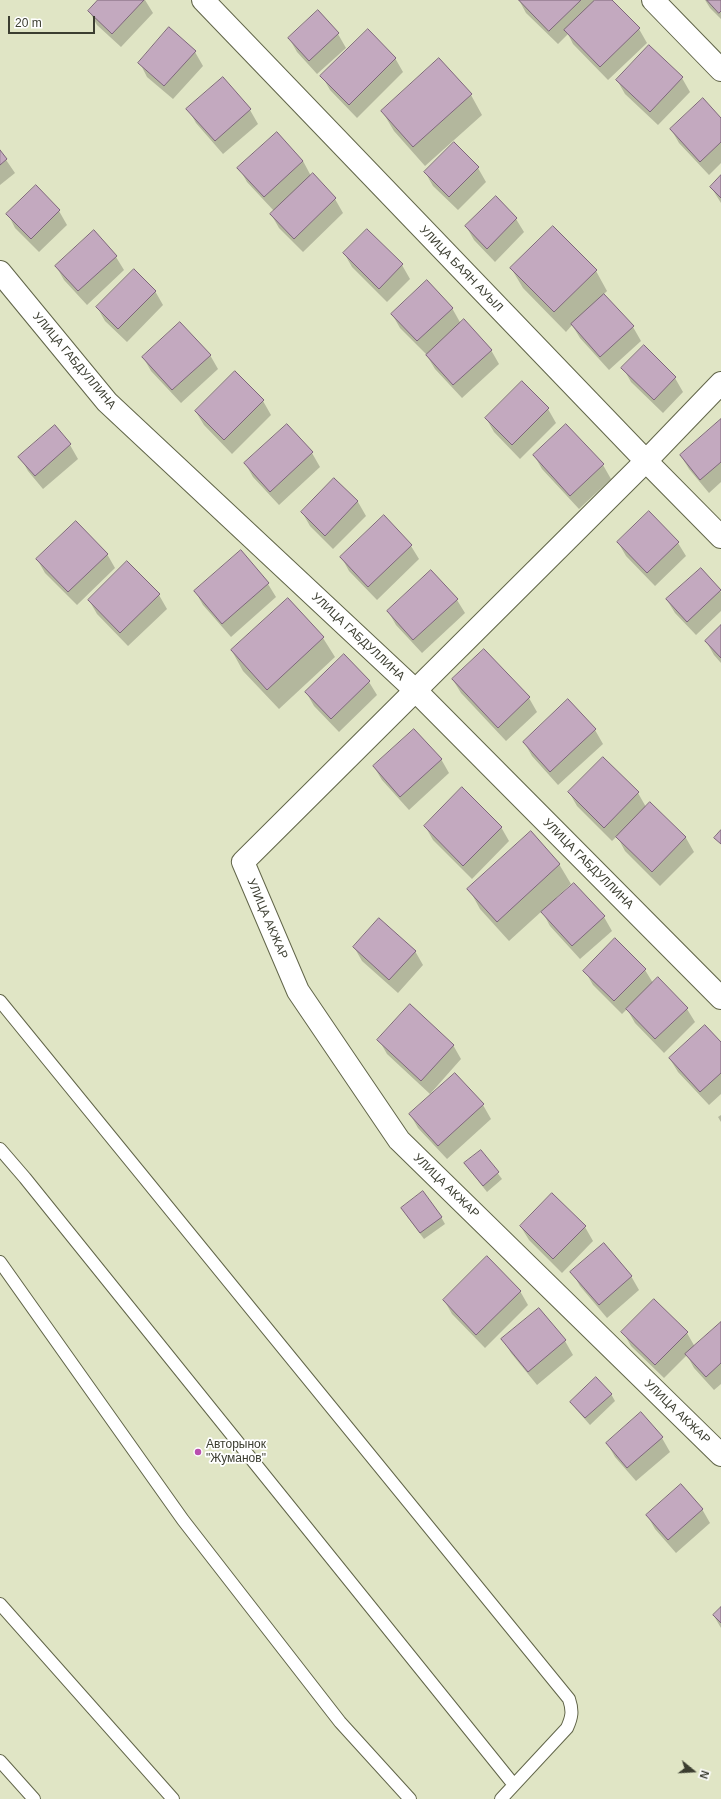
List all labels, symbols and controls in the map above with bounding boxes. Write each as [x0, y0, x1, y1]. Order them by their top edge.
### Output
scale bar [10, 8, 97, 34]
text: 20 m [15, 16, 42, 30]
street label: УЛИЦА БАЯН АУЫЛ [416, 223, 506, 315]
street label: УЛИЦА ГАБДУЛЛИНА [29, 310, 119, 412]
street label: УЛИЦА ГАБДУЛЛИНА [308, 590, 408, 684]
street label: УЛИЦА ГАБДУЛЛИНА [540, 816, 636, 912]
street label: УЛИЦА АКЖАР [244, 877, 290, 961]
street label: УЛИЦА АКЖАР [410, 1151, 482, 1221]
street label: УЛИЦА АКЖАР [641, 1377, 713, 1447]
place label: Авторынок "Жуманов" [206, 1438, 266, 1466]
marker: Авторынок "Жуманов" [193, 1447, 203, 1457]
north arrow [673, 1751, 713, 1791]
text: N [697, 1769, 711, 1780]

